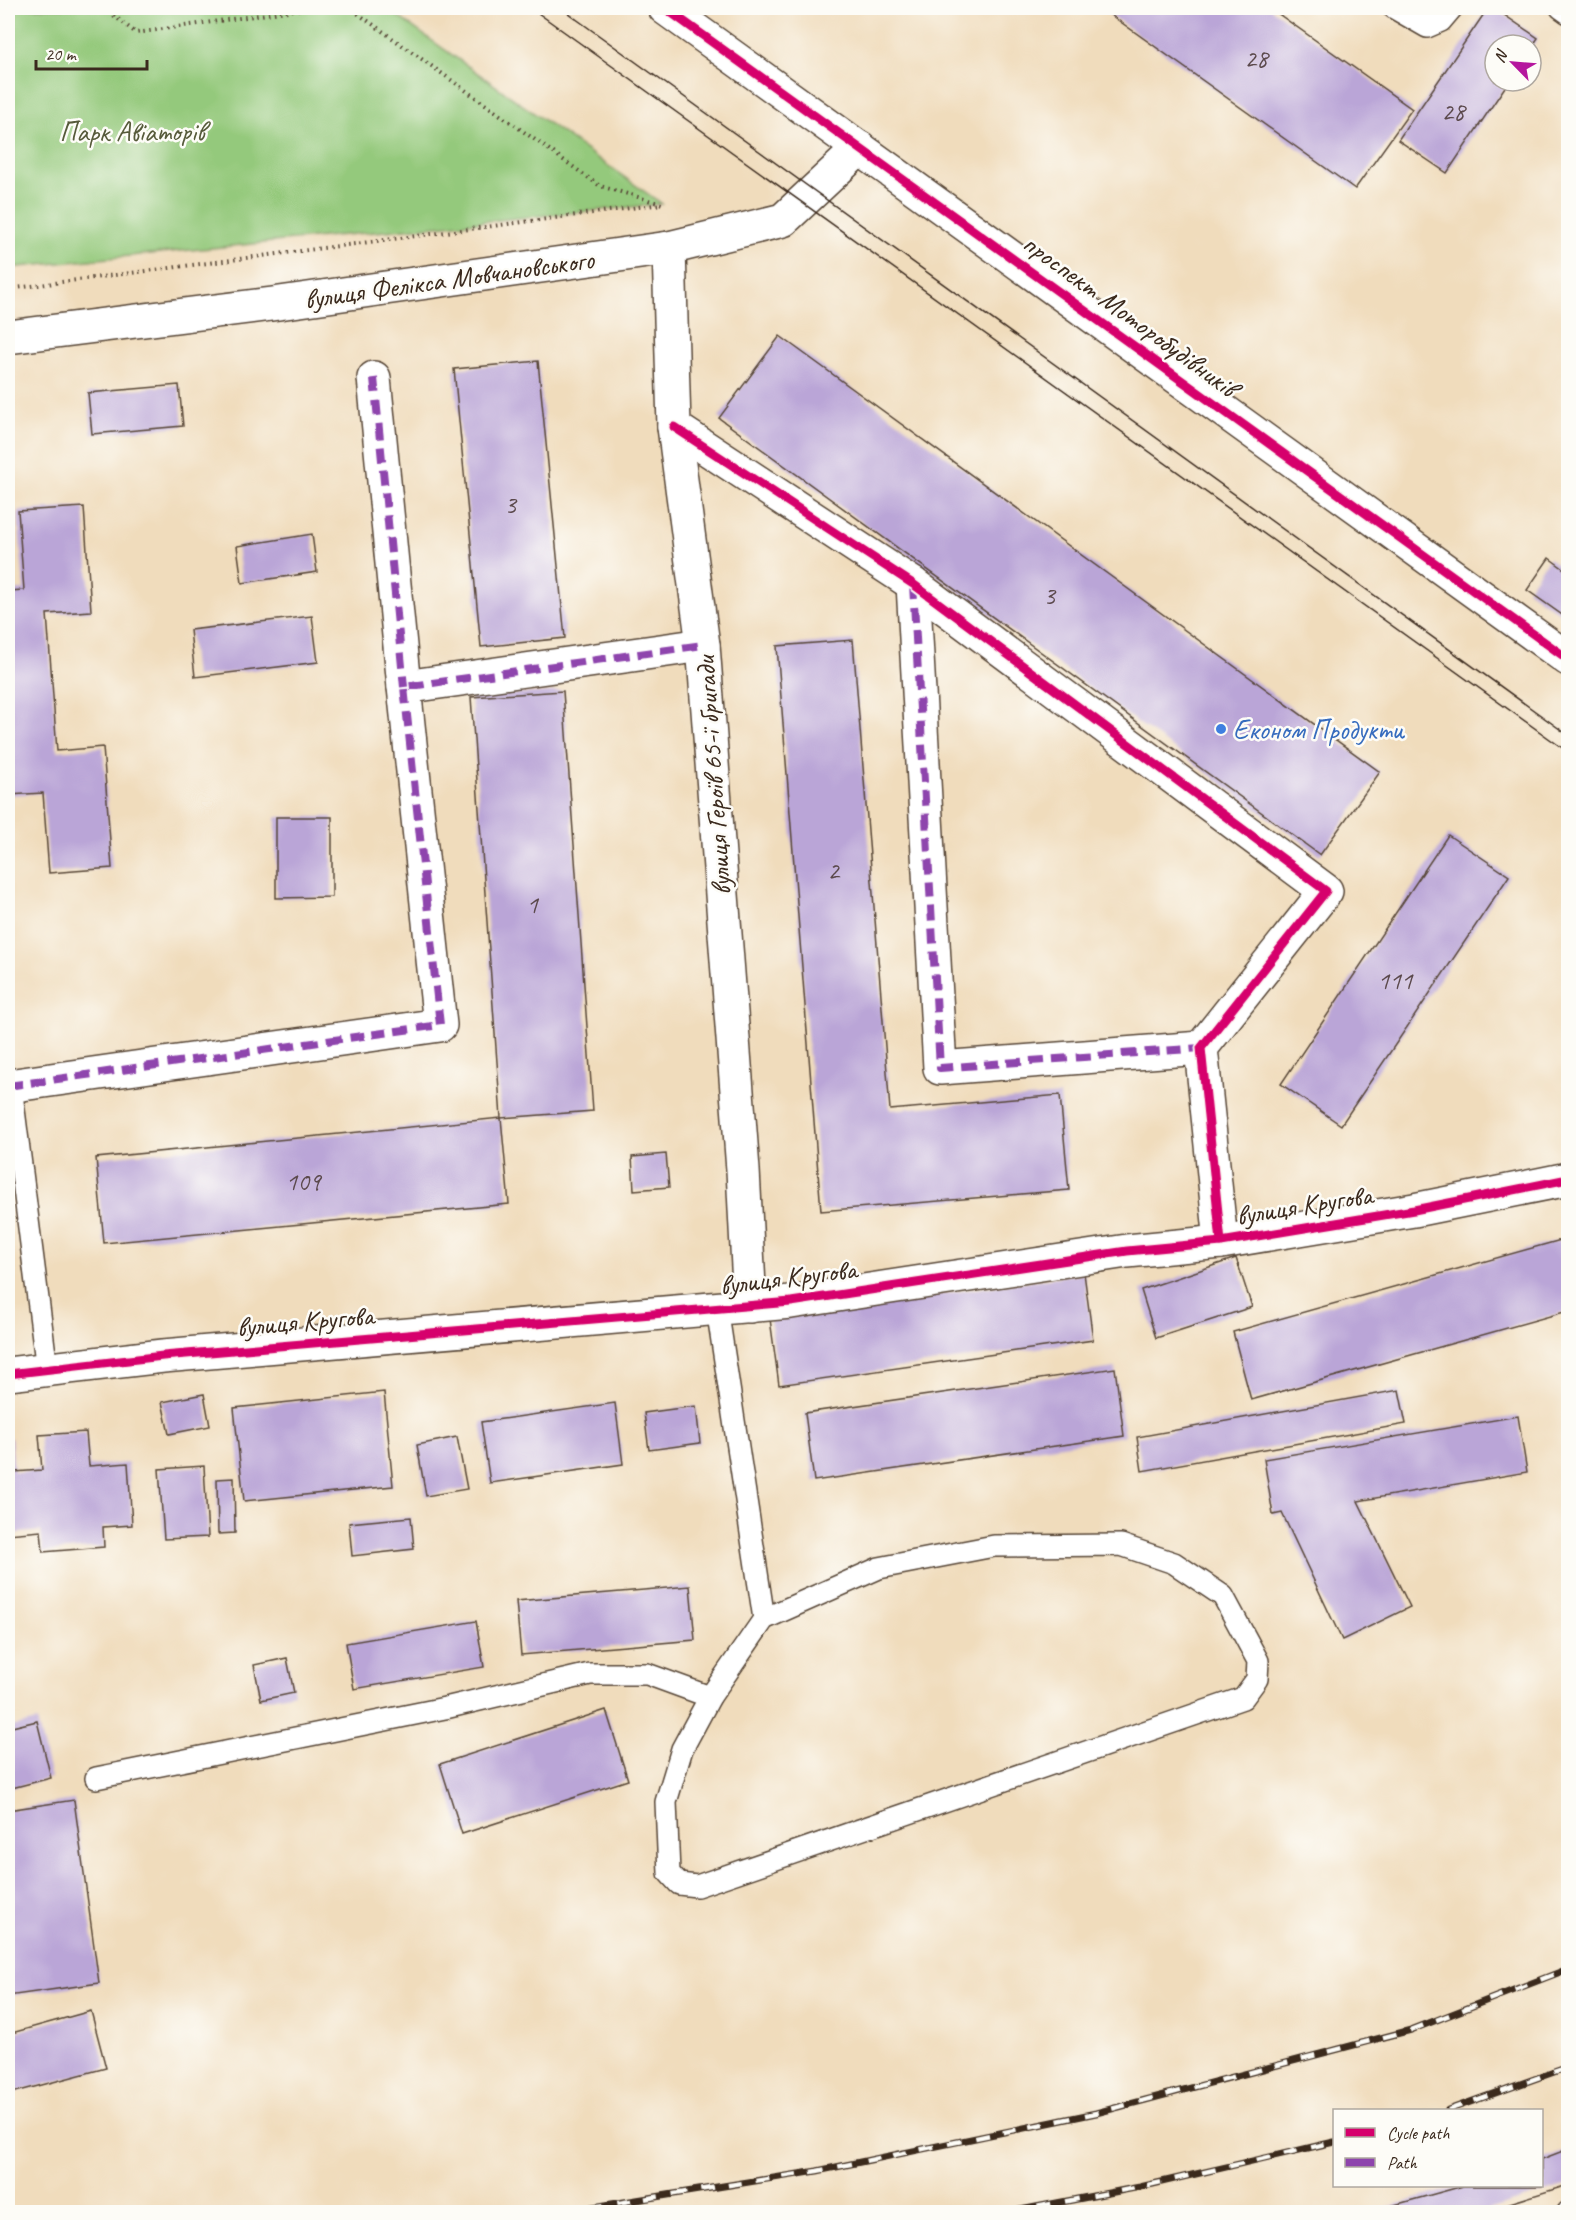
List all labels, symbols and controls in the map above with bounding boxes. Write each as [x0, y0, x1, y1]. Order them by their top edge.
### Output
scale bar [36, 33, 147, 71]
north arrow [1483, 33, 1543, 93]
house number: 28 [1244, 42, 1270, 75]
text: 20 m [45, 43, 78, 65]
text: N [1489, 46, 1513, 66]
house number: 28 [1441, 95, 1467, 128]
park label: Парк Авіаторів [59, 114, 211, 149]
street label: проспект Моторобудівників [1016, 225, 1249, 408]
street label: вулиця Фелікса Мовчановського [302, 241, 598, 317]
house number: 3 [504, 488, 518, 521]
house number: 3 [1043, 579, 1057, 612]
street label: вулиця Героїв 65-ї бригади [687, 652, 739, 897]
place label: Економ Продукти [1233, 712, 1405, 747]
marker: Економ Продукти [1214, 722, 1228, 736]
house number: 2 [827, 854, 841, 887]
house number: 1 [526, 888, 539, 921]
house number: 111 [1377, 964, 1414, 997]
house number: 109 [285, 1165, 323, 1198]
street label: вулиця Кругова [1233, 1177, 1377, 1233]
street label: вулиця Кругова [718, 1251, 861, 1303]
street label: вулиця Кругова [235, 1297, 377, 1344]
legend [1333, 2109, 1543, 2187]
text: Cycle path [1387, 2122, 1450, 2144]
text: Path [1387, 2152, 1417, 2174]

